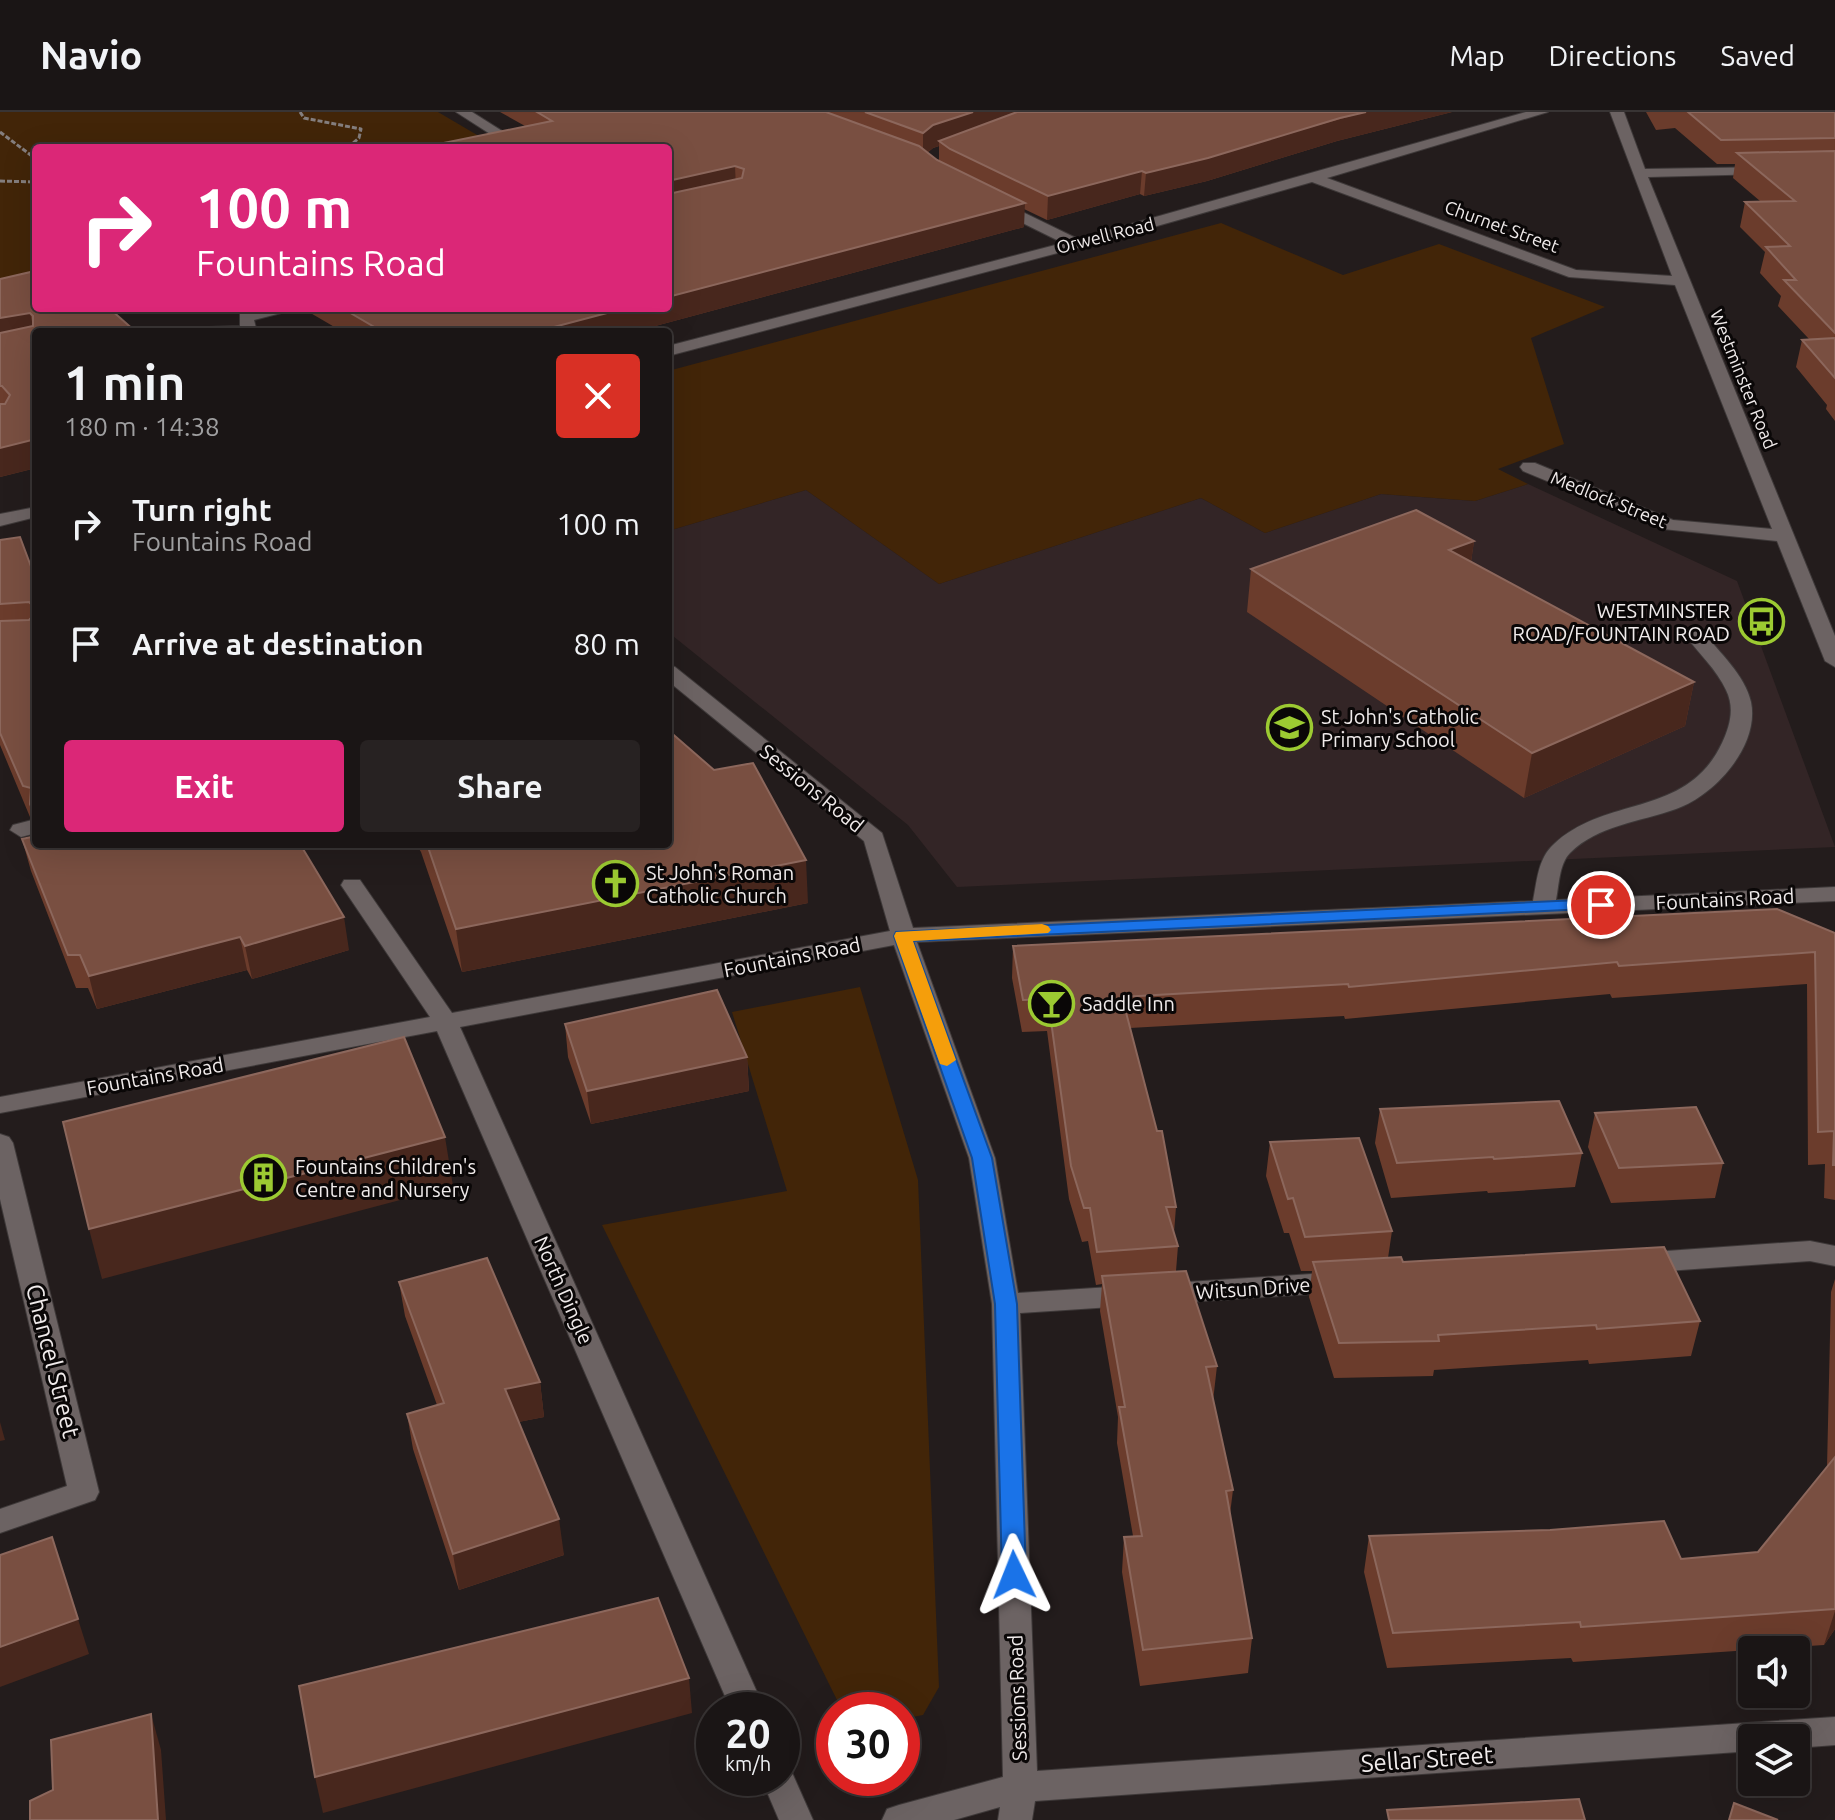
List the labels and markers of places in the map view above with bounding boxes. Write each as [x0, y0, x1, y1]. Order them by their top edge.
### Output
bus stop icon: WESTMINSTER ROAD/FOUNTAIN ROAD [1737, 597, 1785, 645]
place label: WESTMINSTER ROAD/FOUNTAIN ROAD [1513, 599, 1730, 645]
school or university icon: St John's Catholic Primary School [1266, 704, 1314, 752]
place label: St John's Catholic Primary School [1321, 705, 1479, 751]
church icon: St John's Roman Catholic Church [591, 860, 639, 908]
place label: St John's Roman Catholic Church [646, 861, 794, 907]
pin [1567, 871, 1635, 939]
bar icon: Saddle Inn [1027, 979, 1075, 1027]
place label: Saddle Inn [1082, 992, 1175, 1015]
building icon: Fountains Children's Centre and Nursery [240, 1154, 288, 1202]
place label: Fountains Children's Centre and Nursery [295, 1155, 476, 1201]

